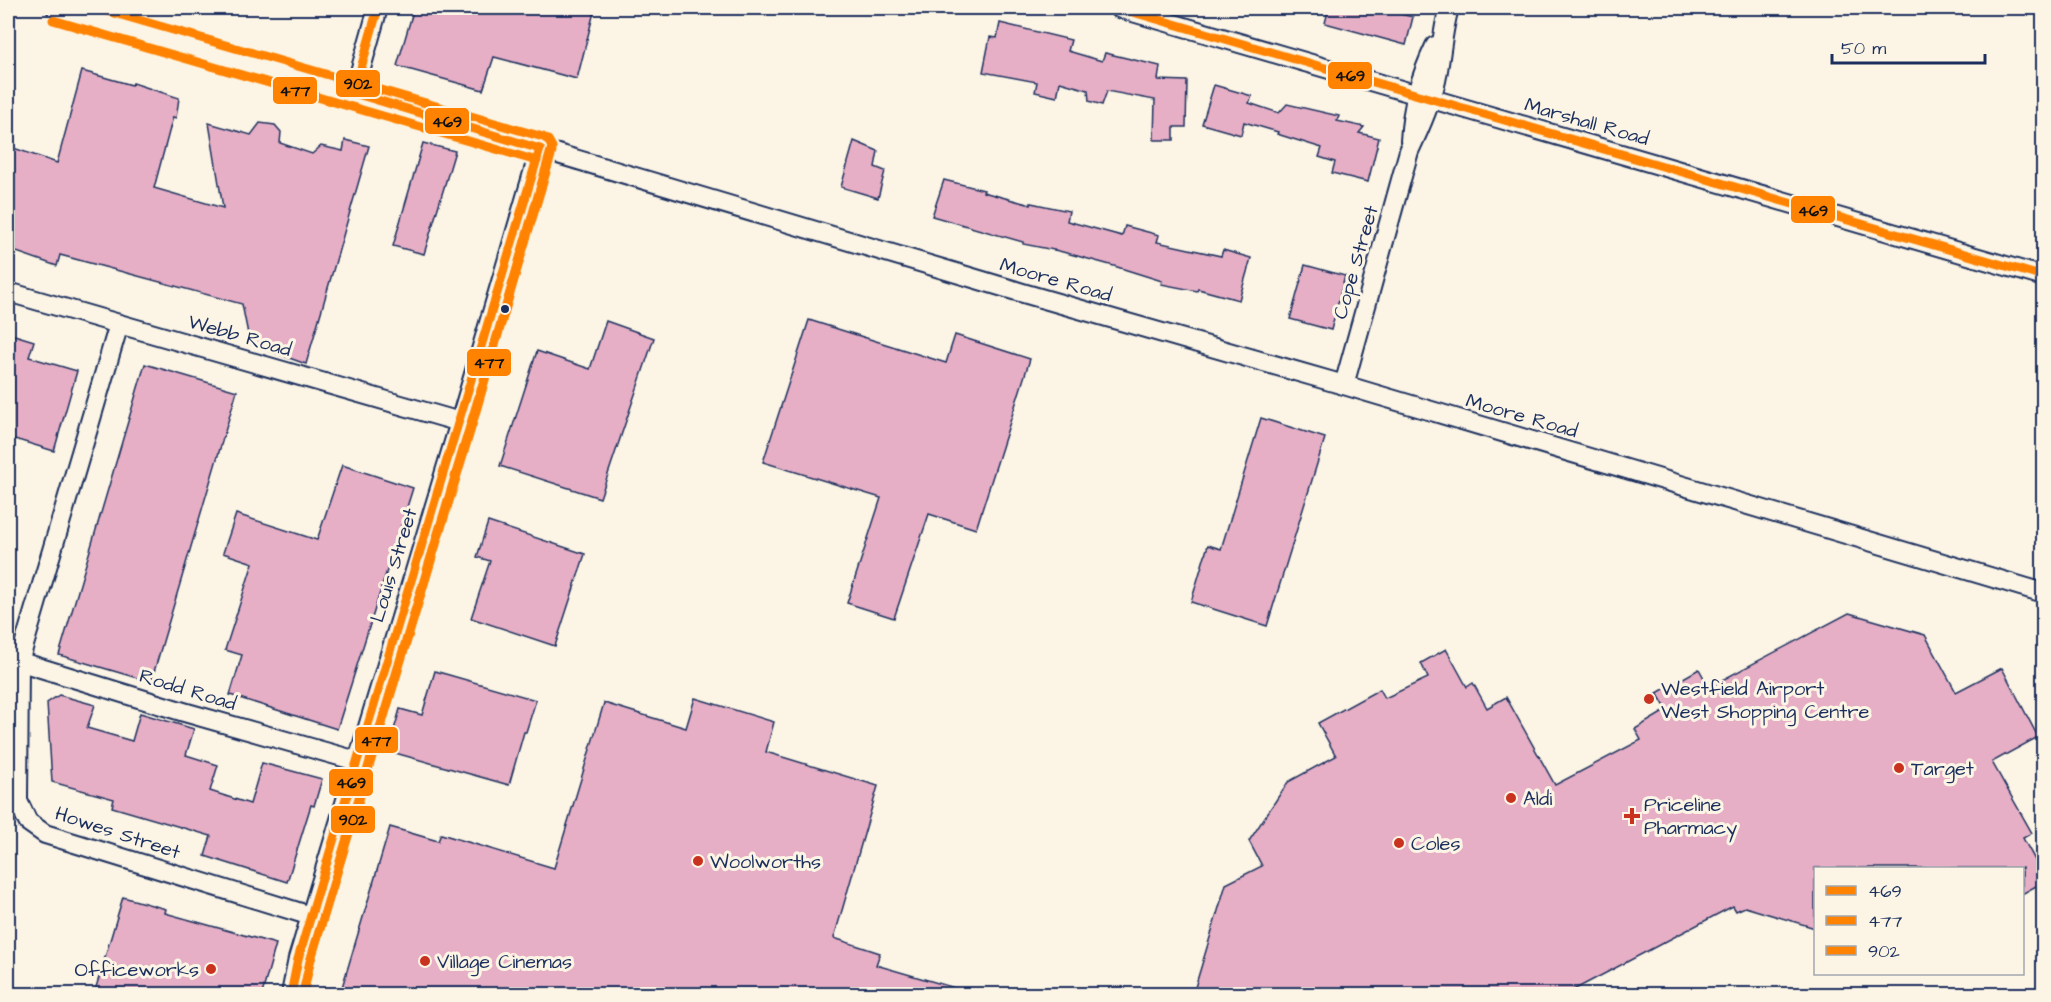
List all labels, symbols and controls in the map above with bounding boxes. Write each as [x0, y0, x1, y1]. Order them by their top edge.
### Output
scale bar [1832, 27, 1985, 65]
text: 50 m [1841, 36, 1886, 61]
line badge: 469 [1327, 61, 1373, 90]
text: 469 [1335, 65, 1365, 87]
line badge: 902 [335, 69, 381, 98]
text: 902 [344, 73, 373, 95]
line badge: 477 [272, 76, 318, 105]
text: 477 [280, 80, 310, 102]
street label: Marshall Road [1521, 91, 1652, 153]
line badge: 469 [424, 107, 470, 135]
text: 469 [432, 111, 462, 133]
line badge: 469 [1790, 195, 1836, 224]
text: 469 [1798, 200, 1828, 222]
street label: Cope Street [1326, 202, 1386, 322]
street label: Moore Road [997, 251, 1115, 309]
unlabelled marker [499, 303, 511, 315]
street label: Webb Road [185, 308, 295, 364]
line badge: 477 [466, 348, 512, 377]
text: 477 [474, 352, 504, 374]
street label: Moore Road [1463, 387, 1581, 445]
street label: Louis Street [363, 505, 425, 626]
street label: Rodd Road [136, 662, 240, 718]
place label: Westfield Airport West Shopping Centre [1661, 675, 1869, 727]
marker: Westfield Airport West Shopping Centre [1642, 692, 1656, 706]
line badge: 477 [354, 726, 399, 754]
text: 477 [361, 730, 391, 752]
place label: Target [1911, 755, 1974, 784]
marker: Target [1892, 761, 1906, 775]
line badge: 469 [328, 768, 374, 797]
text: 469 [336, 772, 366, 794]
place label: Aldi [1523, 785, 1552, 813]
marker: Aldi [1504, 791, 1518, 805]
place label: Priceline Pharmacy [1644, 791, 1737, 843]
street label: Howes Street [51, 800, 184, 866]
line badge: 902 [330, 805, 376, 834]
text: 902 [339, 809, 368, 831]
marker: Priceline Pharmacy [1625, 809, 1639, 823]
place label: Coles [1411, 830, 1460, 858]
marker: Coles [1392, 836, 1406, 850]
place label: Woolworths [710, 848, 821, 876]
marker: Woolworths [691, 854, 705, 868]
legend [1814, 867, 2024, 975]
text: 469 [1868, 879, 1902, 904]
text: 477 [1868, 909, 1902, 934]
text: 902 [1868, 939, 1901, 964]
place label: Village Cinemas [437, 948, 572, 977]
marker: Village Cinemas [418, 954, 432, 968]
place label: Officeworks [75, 956, 199, 984]
marker: Officeworks [204, 962, 218, 976]

